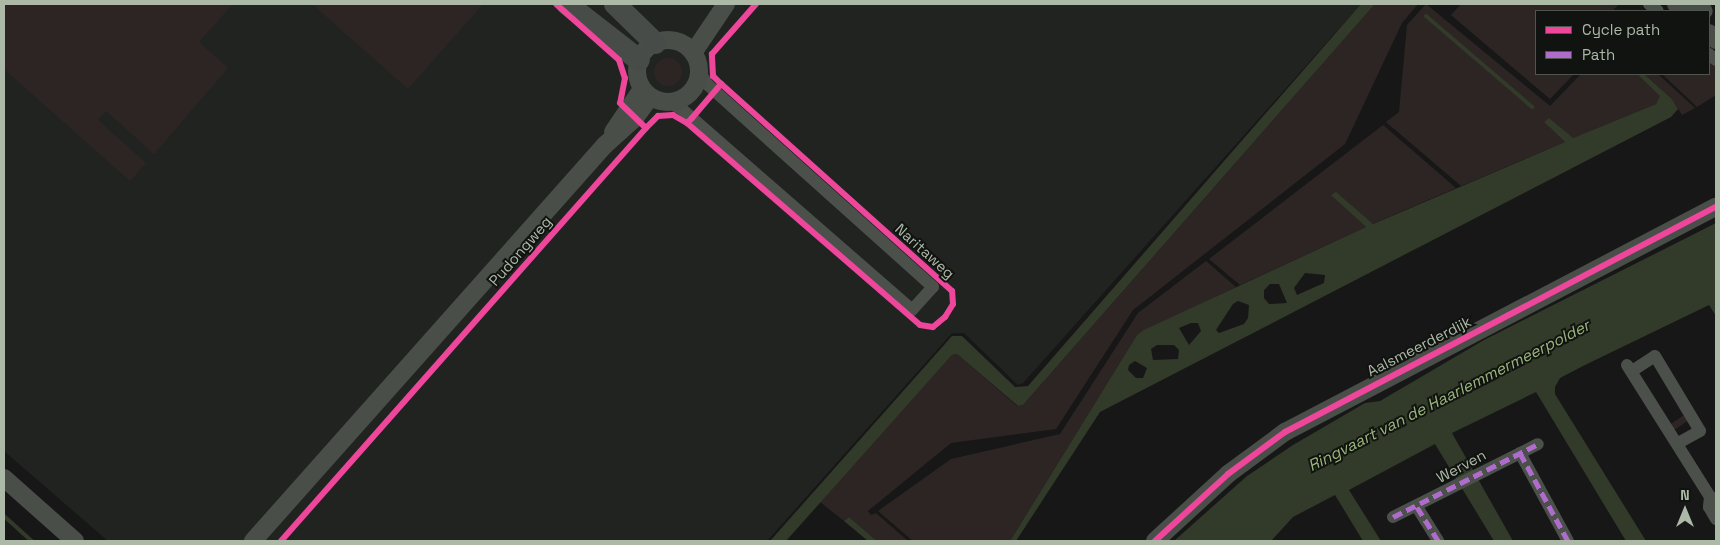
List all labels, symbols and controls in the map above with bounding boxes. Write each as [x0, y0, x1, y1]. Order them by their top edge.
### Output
legend [1535, 10, 1710, 75]
text: Cycle path [1582, 20, 1660, 39]
text: Path [1582, 45, 1615, 64]
street label: Pudongweg [485, 213, 555, 289]
street label: Naritaweg [892, 220, 958, 282]
street label: Aalsmeerderdijk [1364, 312, 1474, 380]
water label: Ringvaart van de Haarlemmermeerpolder [1305, 316, 1593, 476]
street label: Werven [1433, 446, 1489, 486]
north arrow [1660, 485, 1710, 535]
text: N [1680, 486, 1690, 504]

